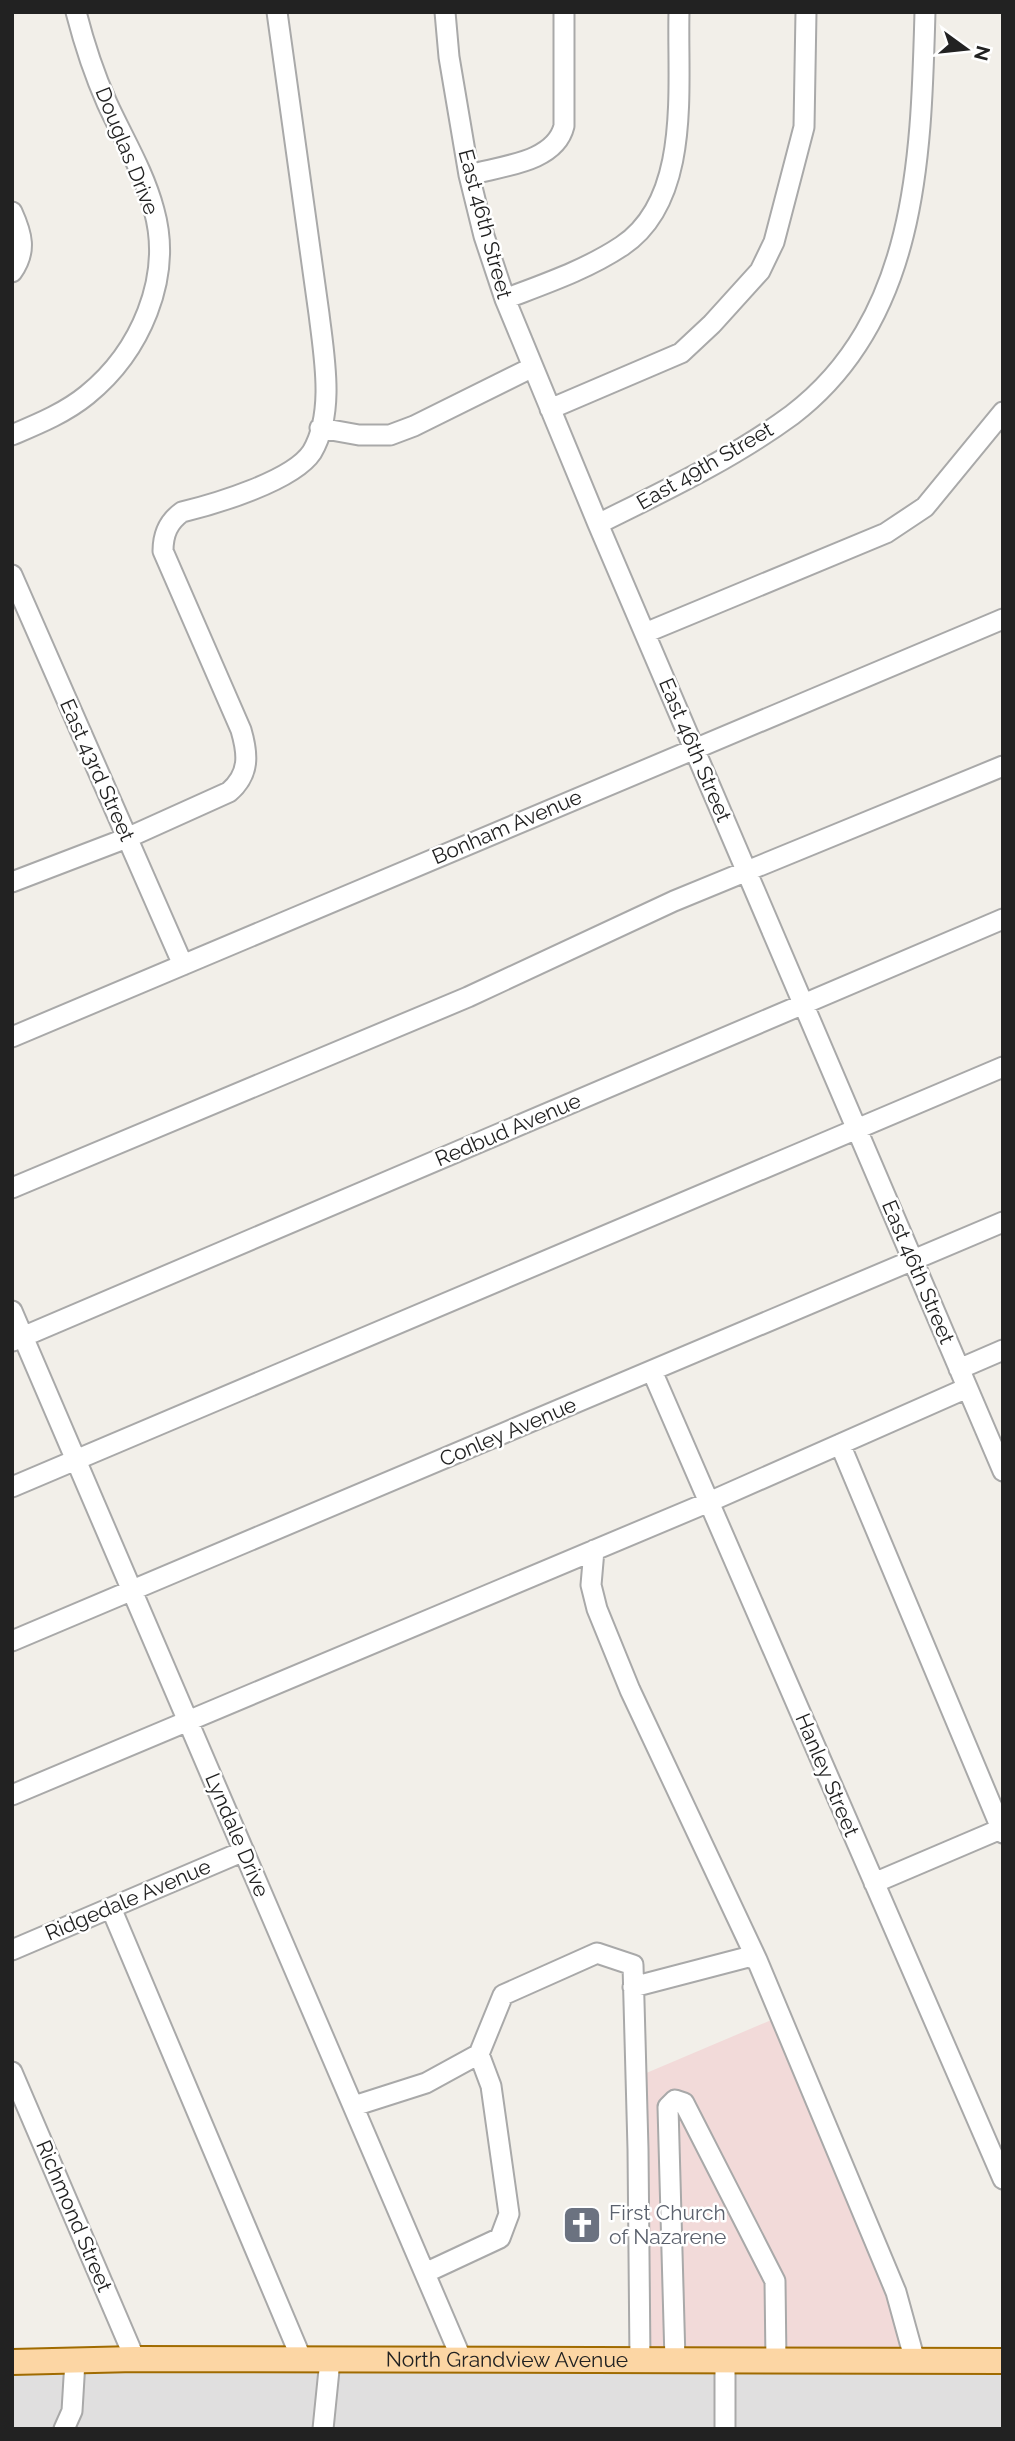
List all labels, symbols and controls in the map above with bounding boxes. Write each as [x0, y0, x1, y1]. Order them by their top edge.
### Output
north arrow [931, 14, 1001, 84]
text: N [970, 44, 995, 63]
street label: Douglas Drive [90, 83, 164, 218]
street label: East 46th Street [454, 146, 517, 301]
street label: East 49th Street [632, 416, 777, 515]
street label: East 46th Street [654, 674, 737, 825]
street label: East 43rd Street [55, 695, 140, 845]
street label: Bonham Avenue [428, 784, 585, 869]
street label: Redbud Avenue [431, 1088, 584, 1171]
street label: East 46th Street [877, 1196, 960, 1347]
street label: Conley Avenue [436, 1391, 580, 1472]
street label: Hanley Street [790, 1710, 865, 1840]
street label: Lyndale Drive [200, 1769, 275, 1901]
street label: Ridgedale Avenue [41, 1853, 214, 1946]
street label: Richmond Street [31, 2136, 118, 2296]
place label: First Church of Nazarene [609, 2200, 726, 2249]
church icon: First Church of Nazarene [561, 2204, 603, 2246]
street label: North Grandview Avenue [386, 2347, 628, 2372]

